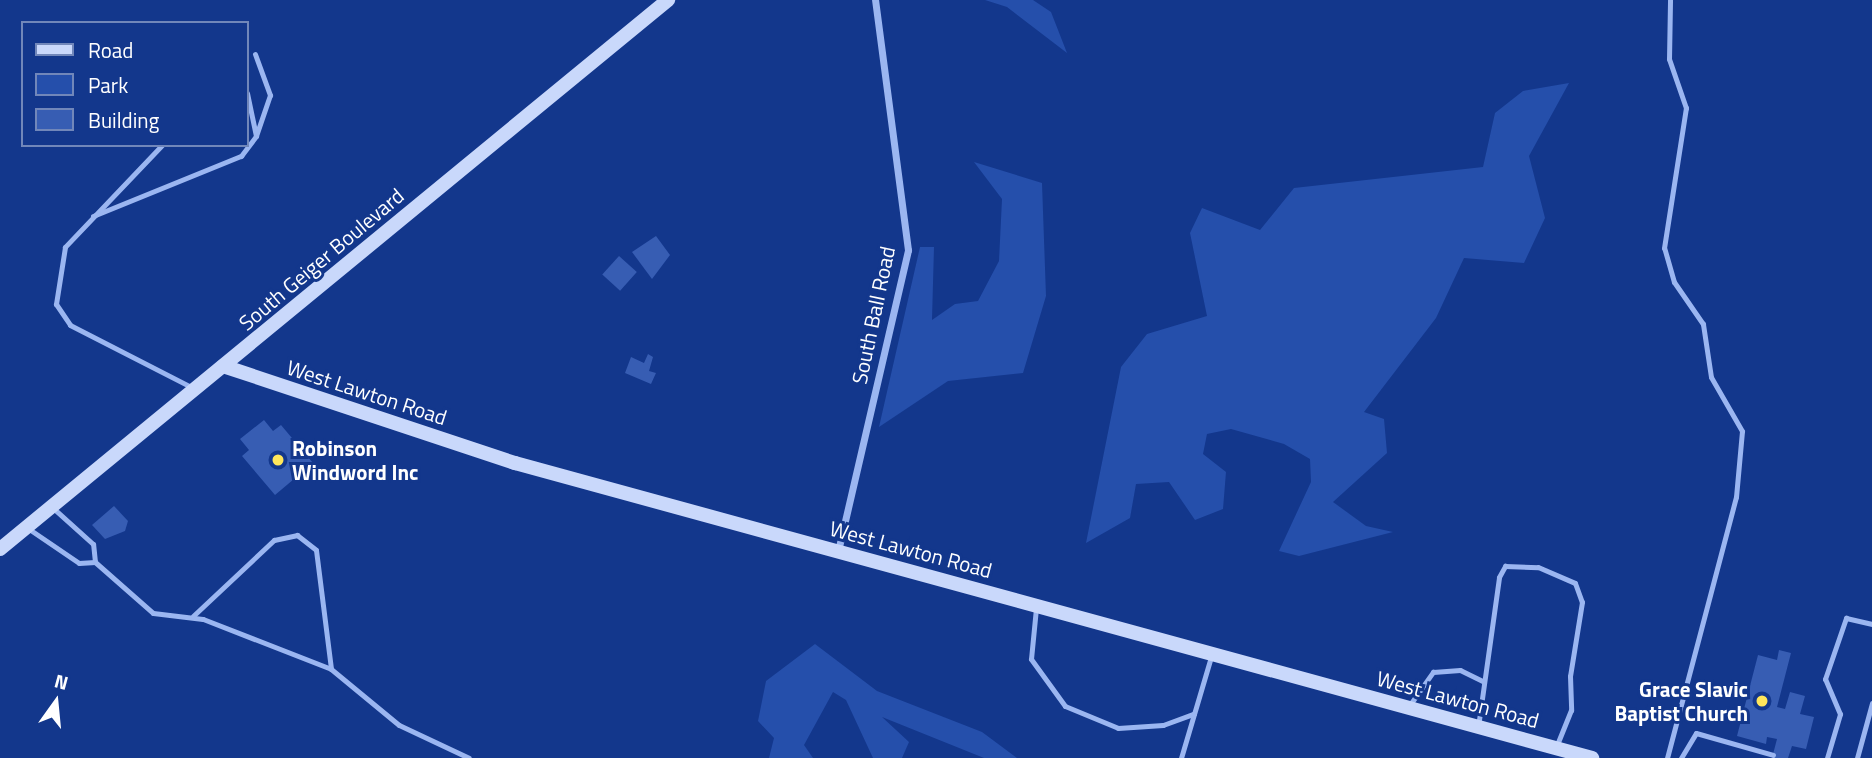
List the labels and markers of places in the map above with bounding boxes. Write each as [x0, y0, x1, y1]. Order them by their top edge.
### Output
place label: Robinson Windword Inc [292, 435, 418, 485]
marker: Robinson Windword Inc [270, 452, 286, 468]
place label: Grace Slavic Baptist Church [1614, 676, 1748, 726]
marker: Grace Slavic Baptist Church [1754, 693, 1770, 709]

